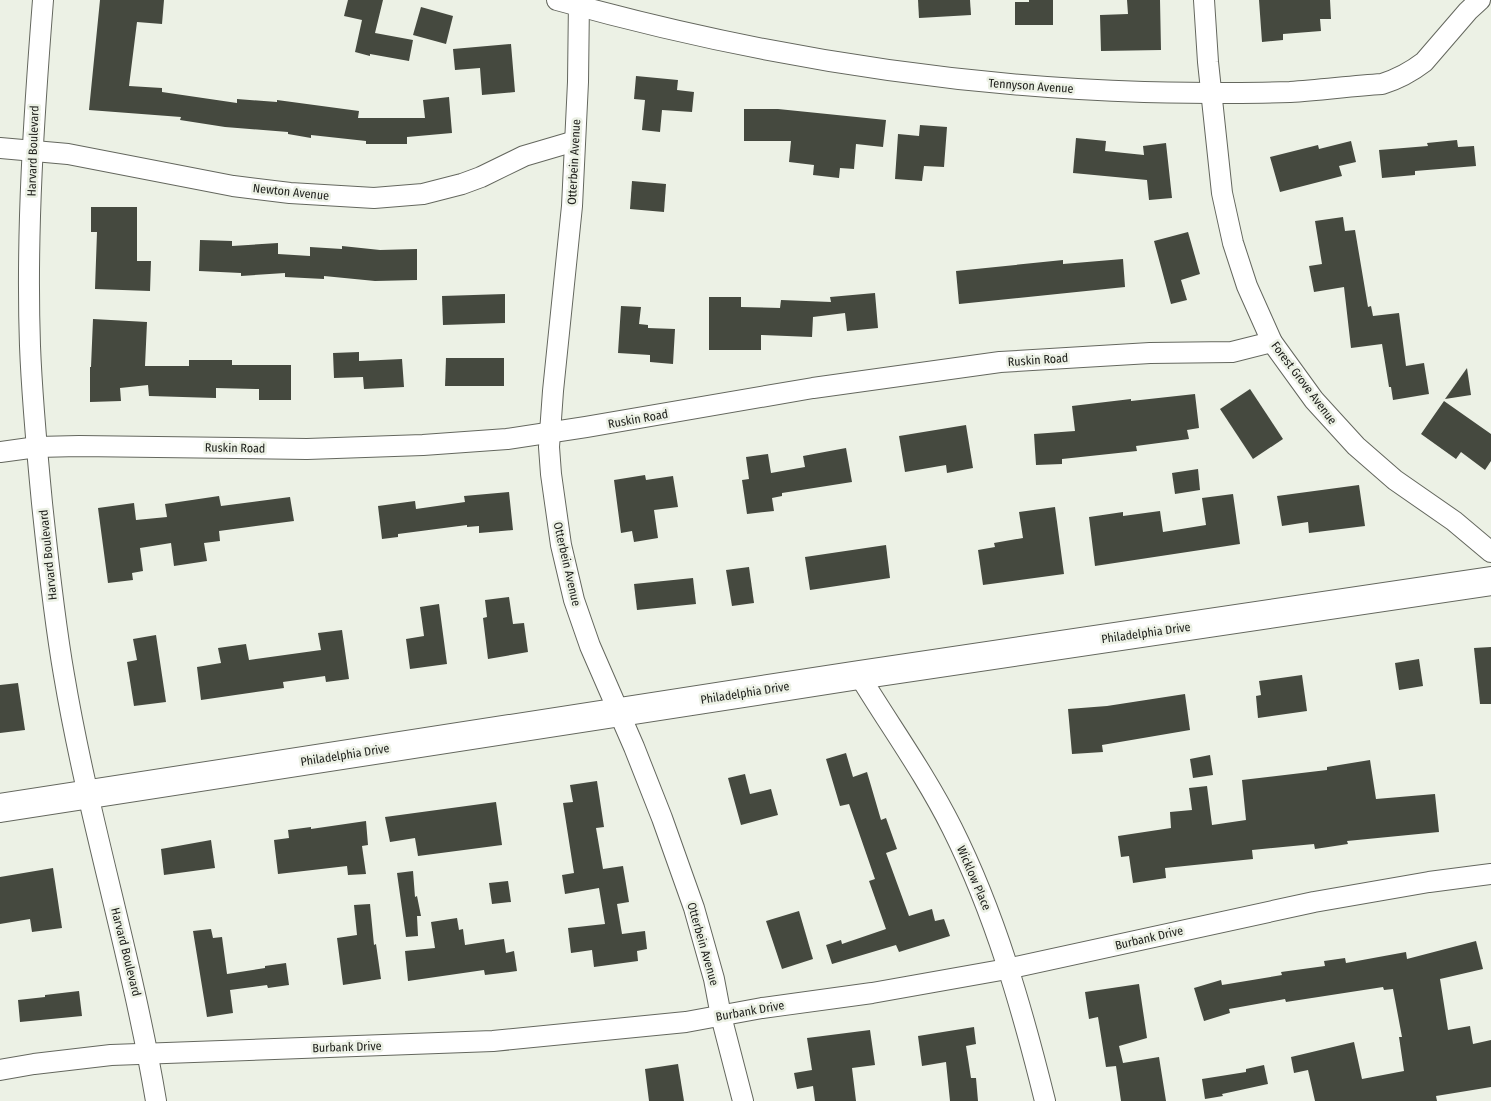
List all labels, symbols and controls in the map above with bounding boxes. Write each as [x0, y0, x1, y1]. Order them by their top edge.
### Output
street label: Tennyson Avenue [988, 76, 1074, 96]
street label: Harvard Boulevard [24, 105, 42, 197]
street label: Otterbein Avenue [565, 119, 583, 205]
street label: Newton Avenue [252, 181, 330, 203]
street label: Forest Grove Avenue [1268, 339, 1340, 427]
street label: Ruskin Road [1007, 351, 1069, 369]
street label: Ruskin Road [607, 407, 669, 431]
street label: Ruskin Road [205, 440, 265, 456]
street label: Harvard Boulevard [36, 509, 60, 601]
street label: Otterbein Avenue [551, 521, 583, 607]
street label: Philadelphia Drive [1101, 620, 1191, 646]
street label: Philadelphia Drive [700, 679, 790, 707]
street label: Philadelphia Drive [300, 741, 390, 769]
street label: Wicklow Place [954, 844, 994, 912]
street label: Otterbein Avenue [684, 901, 722, 987]
street label: Harvard Boulevard [108, 906, 144, 998]
street label: Burbank Drive [1114, 923, 1184, 953]
street label: Burbank Drive [715, 998, 785, 1024]
street label: Burbank Drive [312, 1039, 382, 1055]

